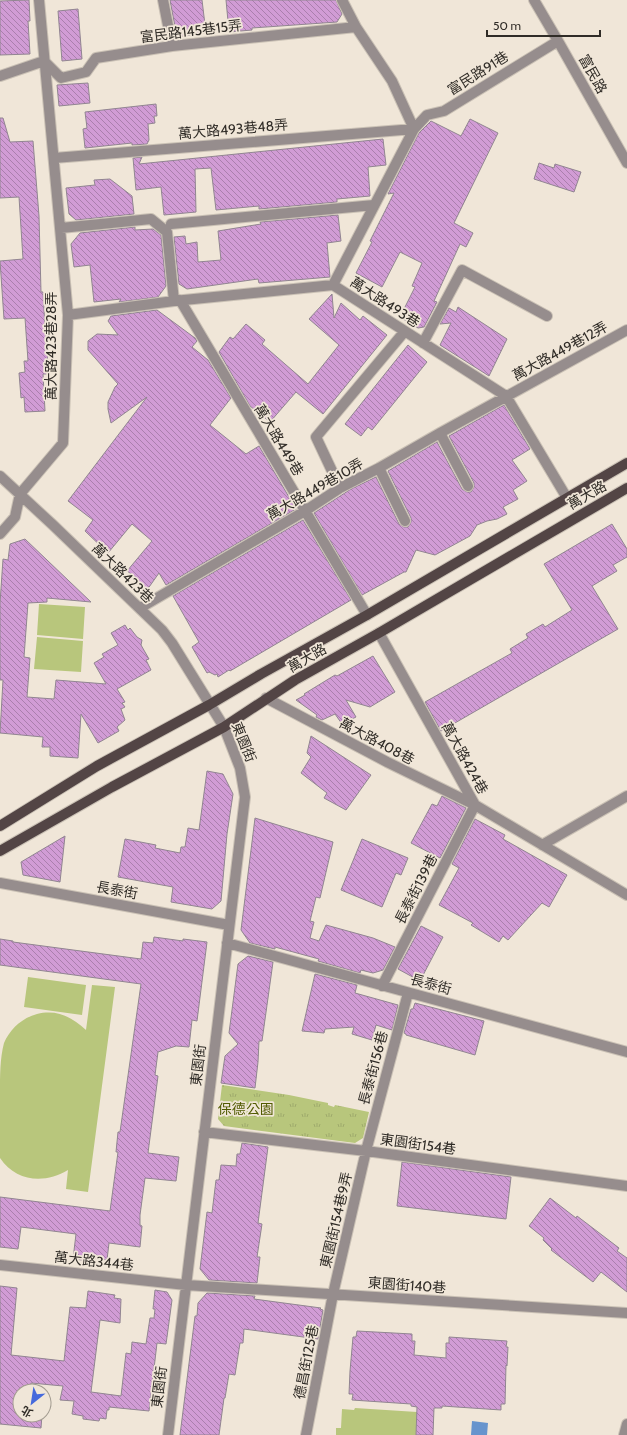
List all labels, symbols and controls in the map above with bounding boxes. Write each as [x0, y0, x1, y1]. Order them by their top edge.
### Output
scale bar [487, 12, 600, 38]
street label: 富民路145巷15弄 [139, 16, 243, 46]
text: 50 m [493, 18, 521, 33]
street label: 富民路91巷 [444, 47, 512, 99]
street label: 富民路 [575, 51, 611, 97]
street label: 萬大路493巷48弄 [177, 115, 289, 143]
street label: 萬大路493巷 [347, 273, 423, 331]
street label: 萬大路423巷28弄 [42, 292, 60, 400]
street label: 萬大路449巷12弄 [509, 317, 611, 385]
street label: 萬大路449巷 [251, 401, 307, 479]
street label: 萬大路449巷10弄 [264, 454, 366, 524]
street label: 萬大路 [564, 477, 610, 513]
street label: 萬大路423巷 [88, 539, 158, 607]
street label: 萬大路 [284, 640, 330, 676]
street label: 萬大路408巷 [336, 714, 418, 768]
street label: 東園街 [228, 719, 260, 765]
street label: 萬大路424巷 [438, 719, 492, 797]
street label: 長泰街139巷 [391, 851, 441, 927]
street label: 長泰街 [95, 877, 139, 903]
street label: 長泰街 [408, 970, 454, 998]
street label: 長泰街156巷 [354, 1029, 392, 1107]
street label: 東園街 [187, 1043, 209, 1087]
park label: 保德公園 [218, 1100, 274, 1118]
street label: 東園街154巷 [379, 1130, 457, 1158]
street label: 東園街154巷9弄 [316, 1170, 356, 1270]
street label: 萬大路344巷 [53, 1248, 135, 1274]
street label: 東園街140巷 [367, 1273, 447, 1297]
street label: 德昌街125巷 [290, 1323, 322, 1401]
street label: 東園街 [148, 1365, 170, 1409]
north arrow [12, 1383, 52, 1423]
text: 北 [19, 1403, 35, 1420]

